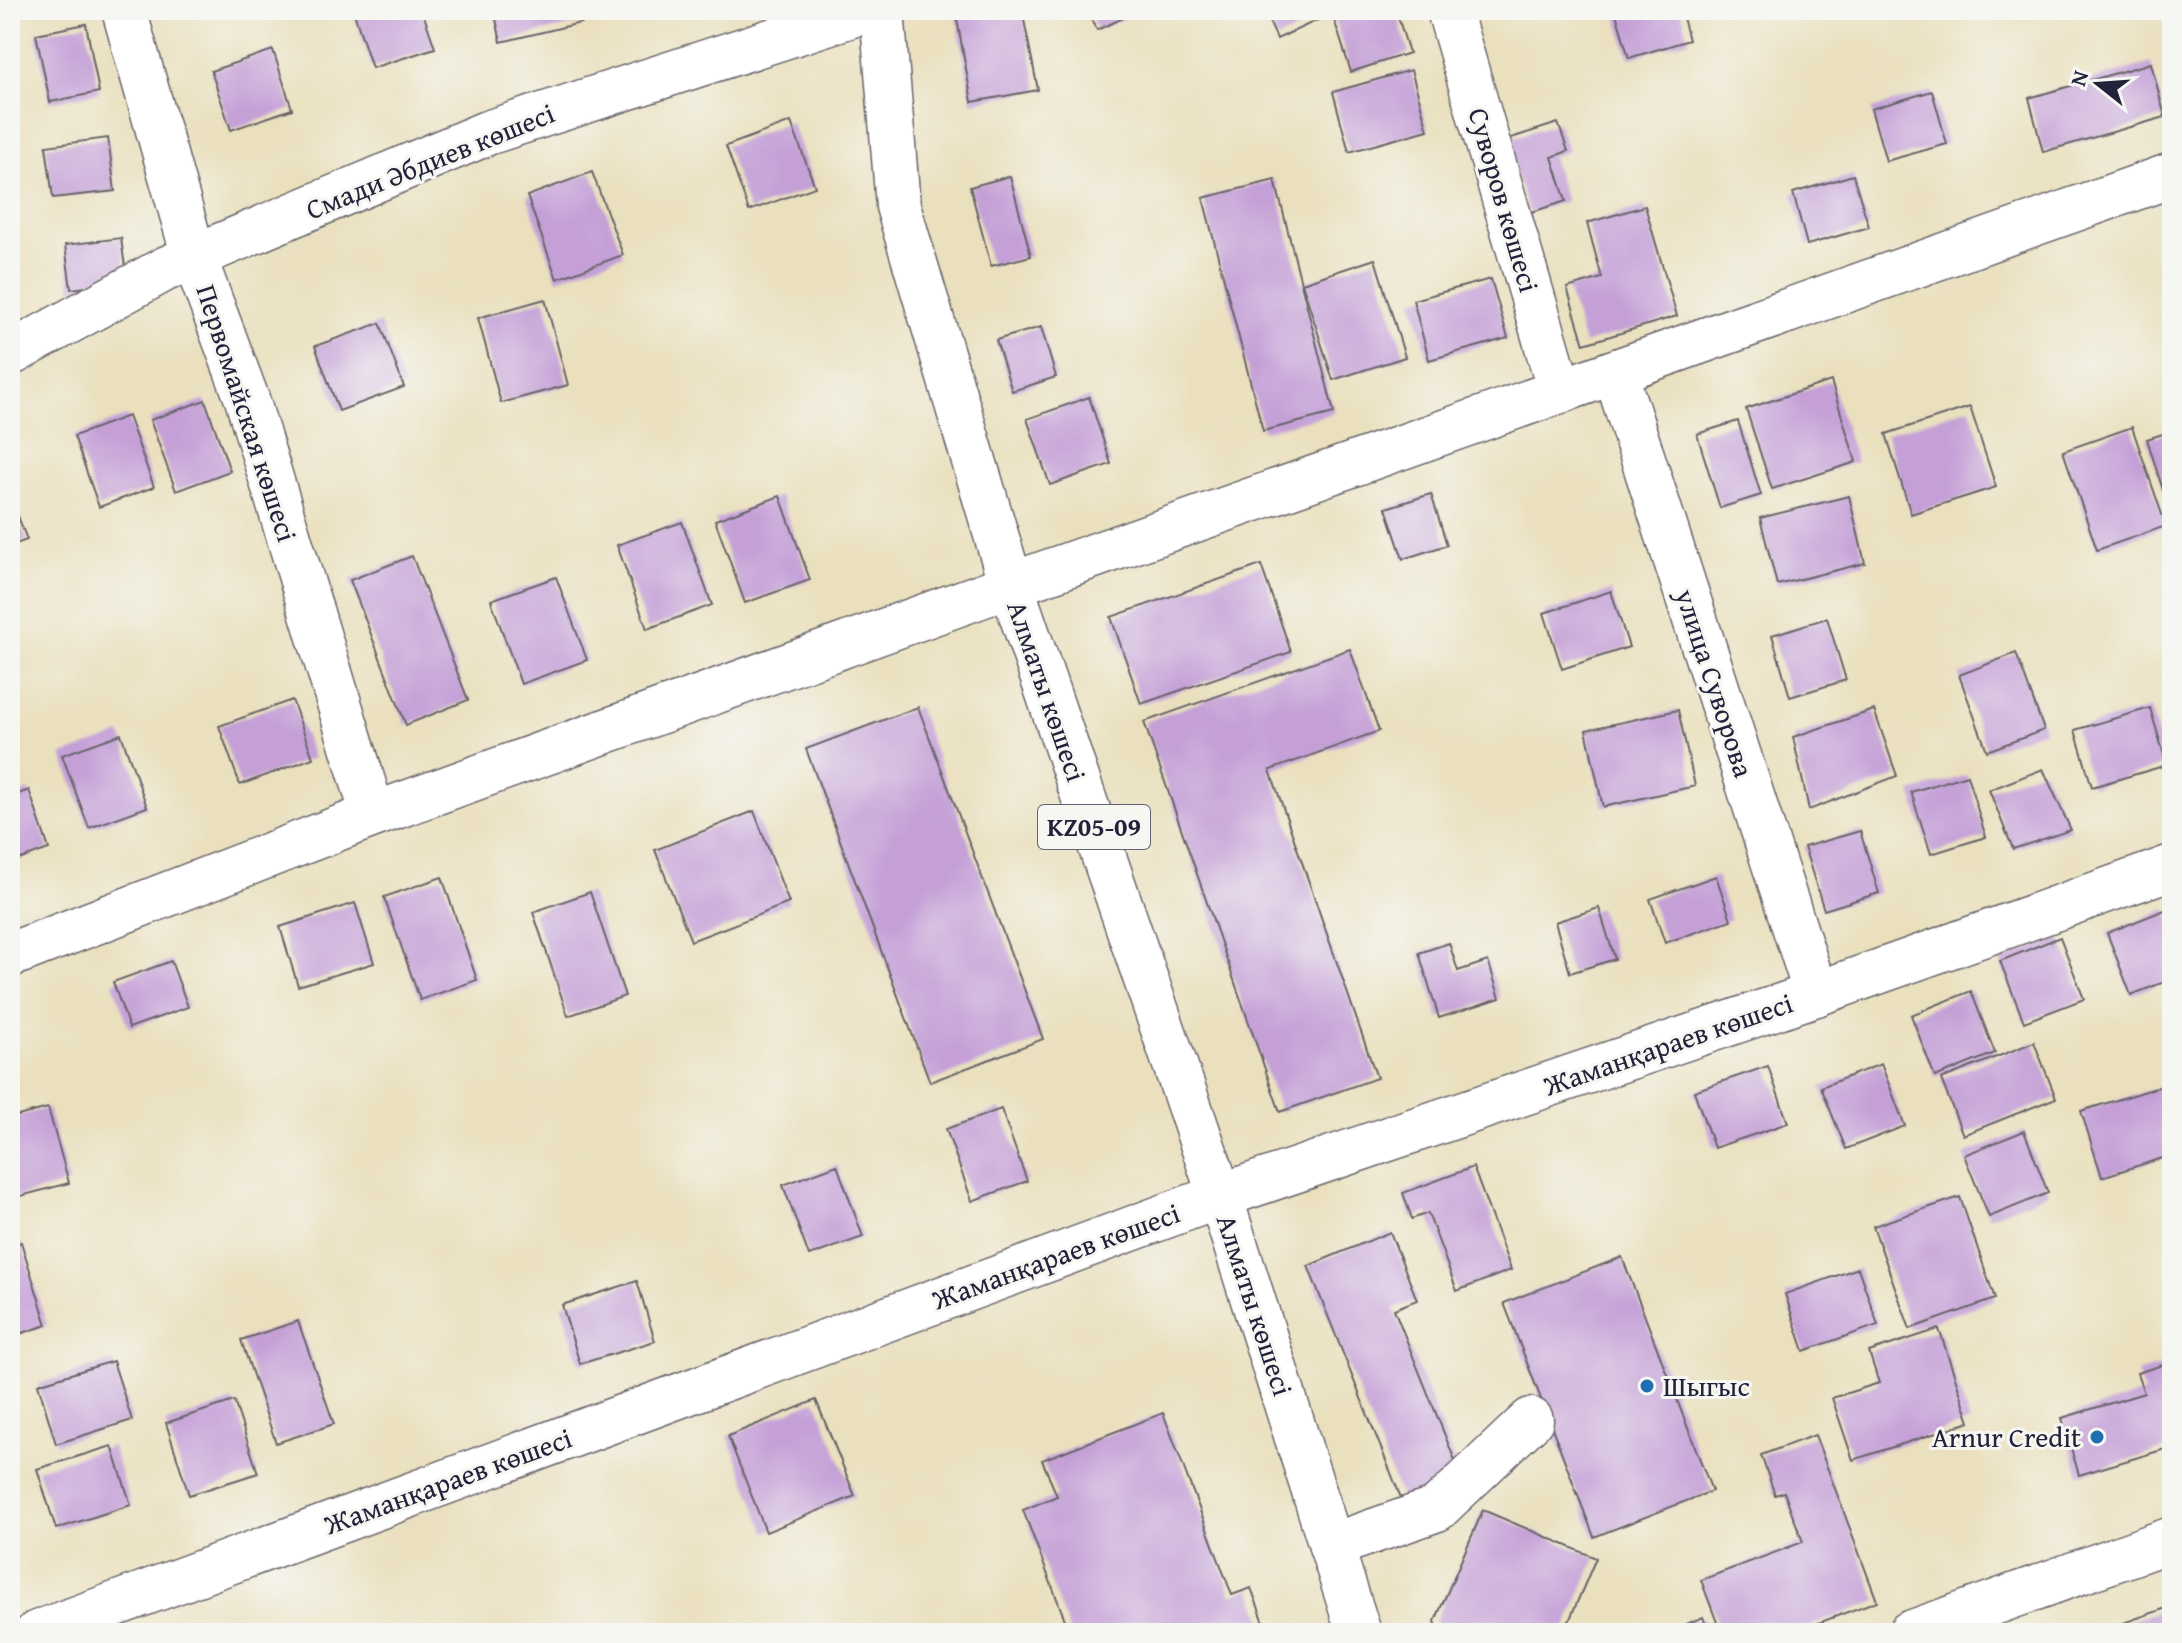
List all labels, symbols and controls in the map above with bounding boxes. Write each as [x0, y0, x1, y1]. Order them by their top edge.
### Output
north arrow [2058, 44, 2138, 124]
text: N [2061, 66, 2096, 90]
street label: Смади Әбдиев көшесі [299, 92, 560, 229]
street label: Суворов көшесі [1459, 103, 1550, 297]
street label: Первомайская көшесі [186, 279, 309, 547]
street label: улица Суворова [1665, 583, 1765, 783]
street label: Алматы көшесі [997, 595, 1098, 787]
road number: KZ05-09 [1038, 805, 1150, 849]
street label: Жаманқараев көшесі [1537, 982, 1798, 1106]
street label: Жаманқараев көшесі [925, 1192, 1186, 1320]
street label: Алматы көшесі [1207, 1209, 1304, 1401]
place label: Шыгыс [1663, 1365, 1750, 1406]
marker: Шыгыс [1638, 1377, 1656, 1395]
place label: Arnur Credit [1932, 1416, 2081, 1457]
street label: Жаманқараев көшесі [317, 1417, 578, 1545]
marker: Arnur Credit [2088, 1428, 2106, 1446]

